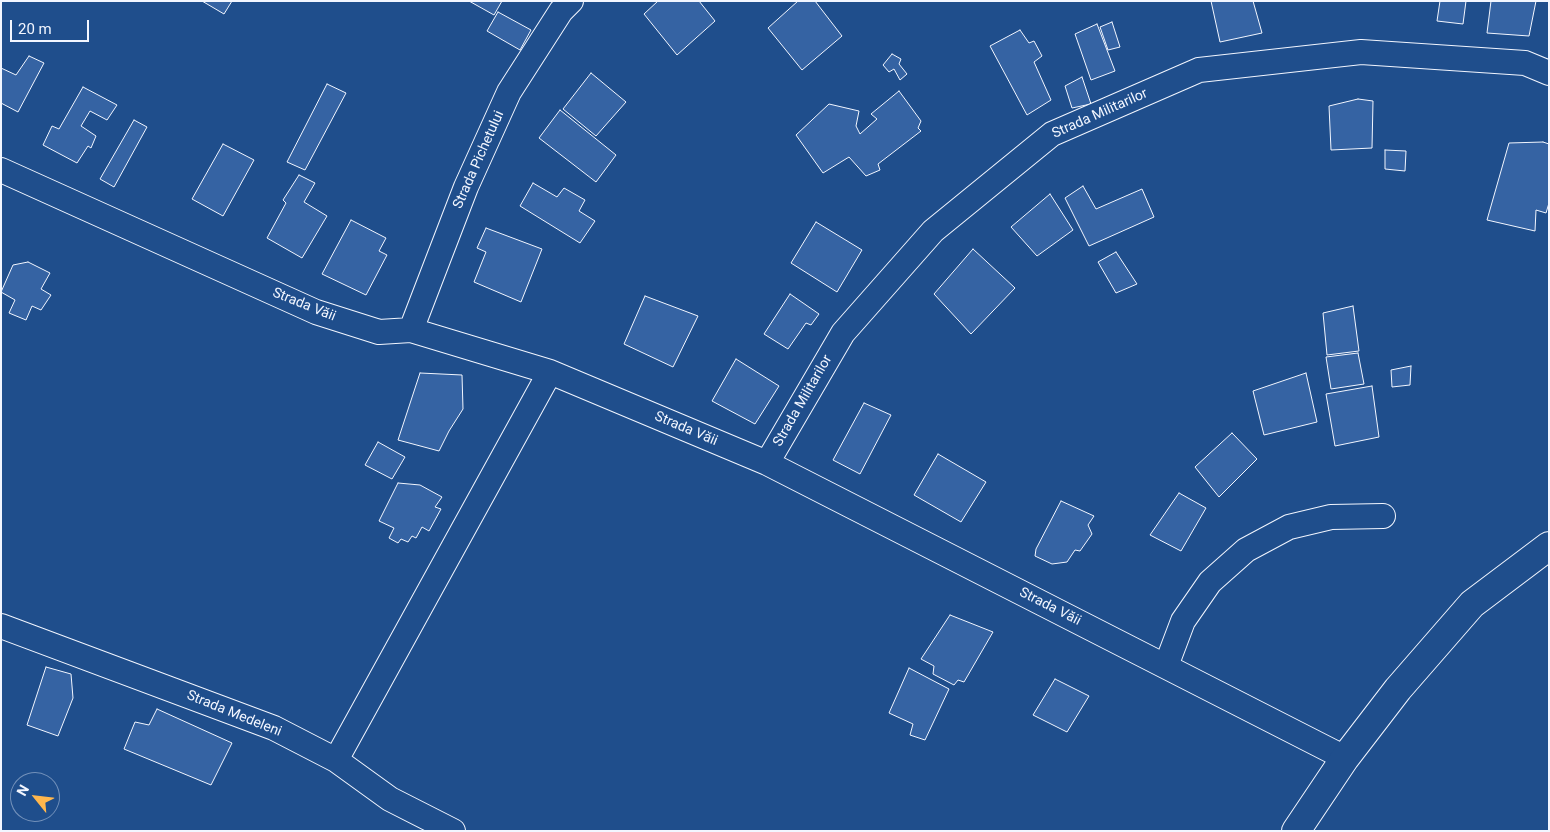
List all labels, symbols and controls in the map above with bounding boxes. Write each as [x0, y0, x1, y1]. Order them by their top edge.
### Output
scale bar [12, 10, 91, 42]
text: 20 m [18, 20, 52, 38]
street label: Strada Militarilor [1050, 85, 1150, 143]
street label: Strada Pichetului [450, 108, 508, 212]
street label: Strada Văii [270, 285, 338, 325]
street label: Strada Militarilor [770, 352, 836, 450]
street label: Strada Văii [652, 408, 720, 450]
street label: Strada Văii [1016, 584, 1084, 630]
street label: Strada Medeleni [184, 687, 284, 741]
north arrow [10, 772, 60, 822]
text: N [13, 782, 32, 798]

